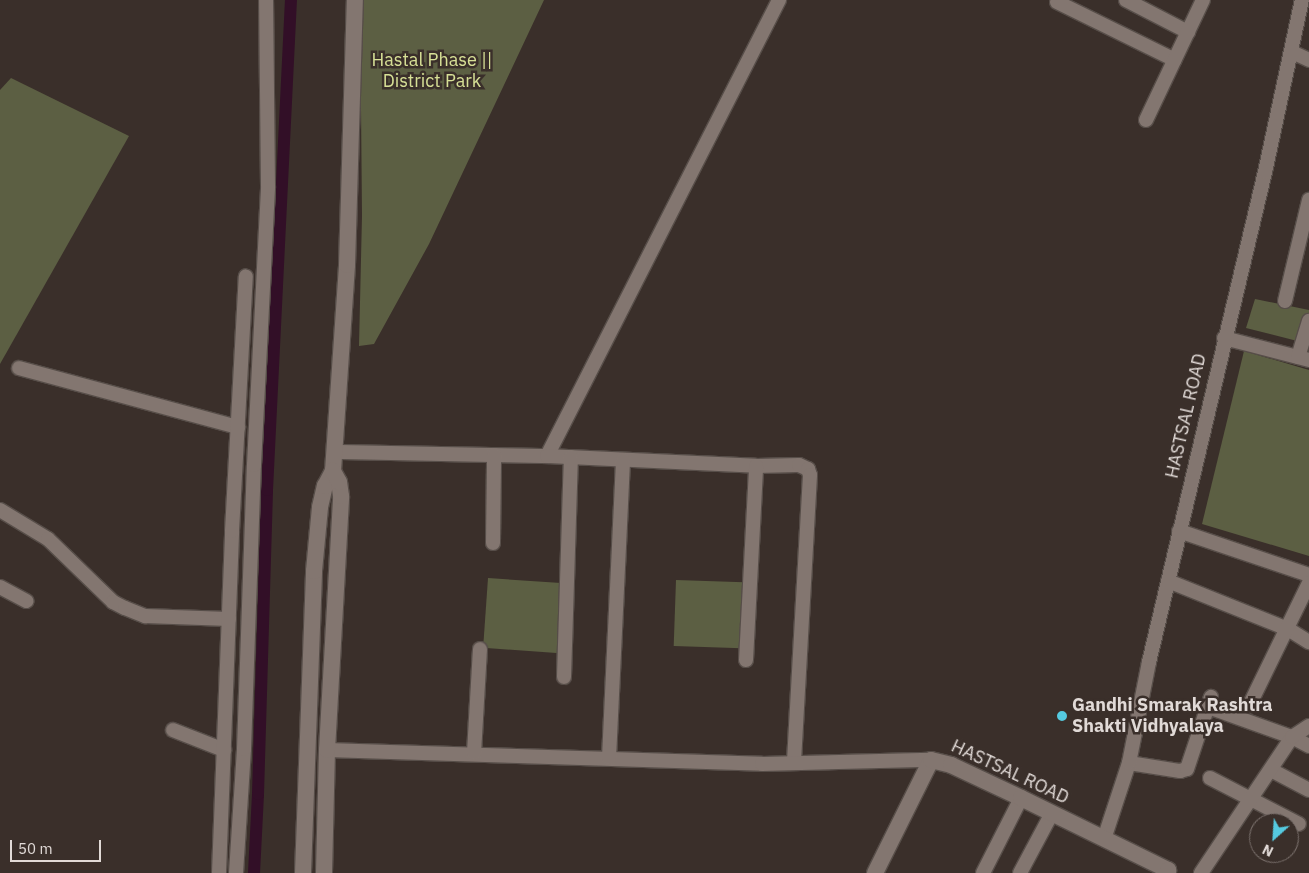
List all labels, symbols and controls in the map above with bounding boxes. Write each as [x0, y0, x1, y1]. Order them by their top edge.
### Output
park label: Hastal Phase || District Park [372, 50, 492, 92]
street label: HASTSAL ROAD [1161, 352, 1211, 480]
place label: Gandhi Smarak Rashtra Shakti Vidhyalaya [1072, 695, 1273, 738]
marker: Gandhi Smarak Rashtra Shakti Vidhyalaya [1056, 710, 1068, 722]
street label: HASTSAL ROAD [948, 735, 1072, 809]
north arrow [1249, 813, 1299, 863]
scale bar [12, 830, 104, 862]
text: 50 m [18, 839, 53, 858]
text: N [1259, 840, 1276, 861]

